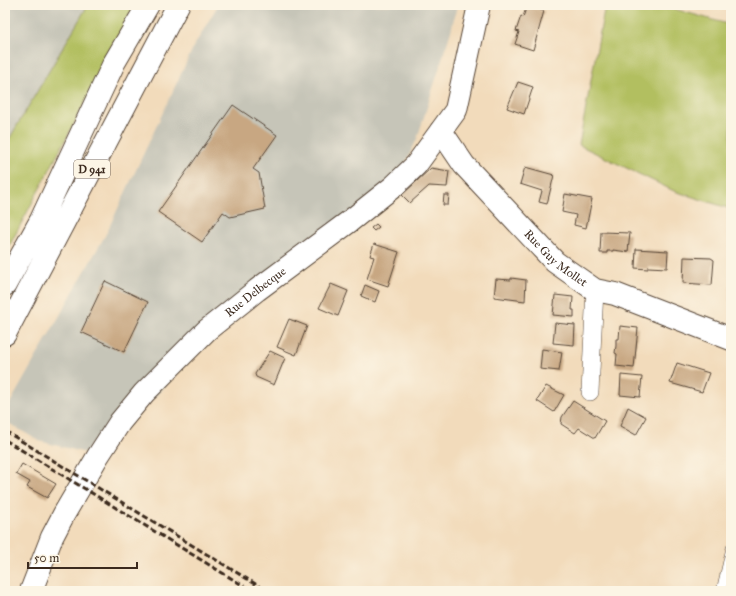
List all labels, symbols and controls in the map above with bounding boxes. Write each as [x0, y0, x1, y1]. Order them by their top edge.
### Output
road number: D 941 [74, 160, 110, 178]
street label: Rue Guy Mollet [521, 227, 591, 290]
street label: Rue Delbecque [222, 264, 289, 320]
scale bar [28, 544, 137, 570]
text: 50 m [34, 551, 59, 565]

